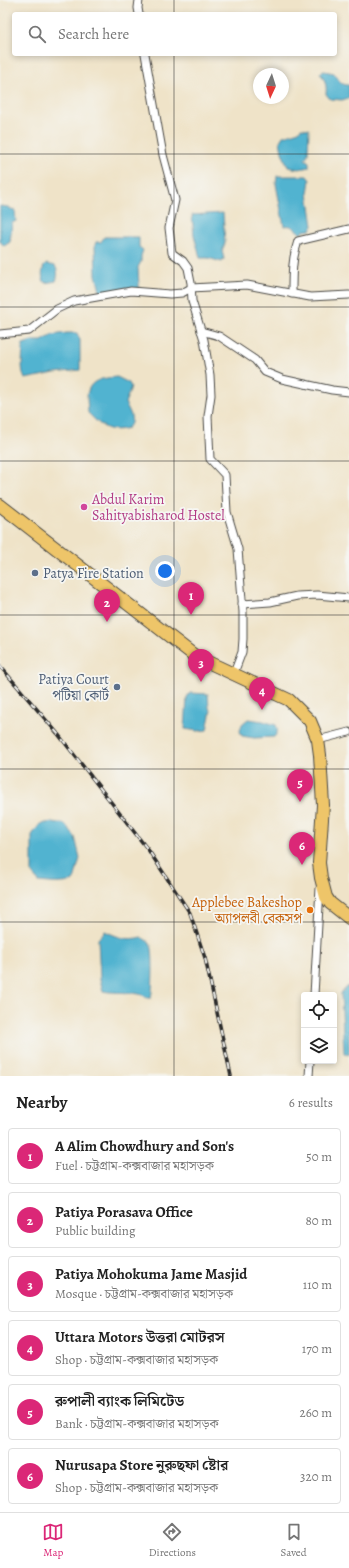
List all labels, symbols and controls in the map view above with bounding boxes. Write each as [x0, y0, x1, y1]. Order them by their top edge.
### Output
search box [12, 12, 337, 56]
icon: search [26, 23, 48, 45]
text: Search here [58, 24, 129, 44]
north arrow [253, 68, 289, 104]
place label: Abdul Karim Sahityabisharod Hostel [91, 490, 225, 525]
marker: Abdul Karim Sahityabisharod Hostel [79, 502, 89, 512]
your location [155, 561, 175, 581]
place label: Patya Fire Station [43, 564, 144, 583]
marker: Patya Fire Station [30, 568, 40, 578]
pin: 1 [178, 582, 204, 615]
pin: 2 [94, 589, 120, 622]
pin: 3 [188, 649, 214, 682]
place label: Patiya Court পটিয়া কোর্ট [38, 670, 110, 705]
pin: 4 [249, 677, 275, 710]
marker: Patiya Court পটিয়া কোর্ট [112, 682, 122, 692]
pin: 5 [287, 769, 313, 802]
pin: 6 [289, 832, 315, 865]
place label: Applebee Bakeshop অ্যাপলবী বেকসপ [191, 893, 303, 928]
marker: Applebee Bakeshop অ্যাপলবী বেকসপ [305, 905, 315, 915]
map controls [301, 992, 337, 1064]
button: locate [301, 992, 337, 1028]
button: layers [301, 1028, 337, 1064]
text: Nearby [16, 1091, 67, 1114]
text: 6 results [289, 1094, 333, 1111]
text: A Alim Chowdhury and Son's [55, 1136, 234, 1156]
text: 1 [28, 1148, 32, 1165]
text: 50 m [306, 1148, 332, 1165]
text: Fuel · চট্টগ্রাম-কক্সবাজার মহাসড়ক [55, 1157, 214, 1174]
text: Patiya Porasava Office [55, 1202, 193, 1222]
text: 2 [27, 1212, 33, 1229]
text: 80 m [305, 1212, 332, 1229]
text: Public building [55, 1222, 135, 1239]
text: Patiya Mohokuma Jame Masjid [55, 1264, 247, 1284]
text: 3 [27, 1276, 33, 1293]
text: 110 m [303, 1276, 332, 1293]
text: Mosque · চট্টগ্রাম-কক্সবাজার মহাসড়ক [55, 1285, 233, 1302]
text: Uttara Motors উত্তরা মোটরস [55, 1327, 225, 1347]
text: 4 [27, 1340, 33, 1357]
text: 170 m [302, 1340, 332, 1357]
text: Shop · চট্টগ্রাম-কক্সবাজার মহাসড়ক [55, 1351, 218, 1368]
text: রুপালী ব্যাংক লিমিটেড [55, 1391, 184, 1411]
text: 5 [27, 1404, 33, 1421]
text: 260 m [299, 1404, 332, 1421]
text: Bank · চট্টগ্রাম-কক্সবাজার মহাসড়ক [55, 1415, 219, 1432]
text: Nurusapa Store নুরুছফা ষ্টোর [55, 1455, 229, 1475]
text: 6 [27, 1468, 33, 1485]
text: 320 m [300, 1468, 332, 1485]
text: Shop · চট্টগ্রাম-কক্সবাজার মহাসড়ক [55, 1479, 218, 1496]
tab: Map [42, 1521, 64, 1560]
tab: Directions [149, 1521, 196, 1560]
tab: Saved [281, 1521, 307, 1560]

